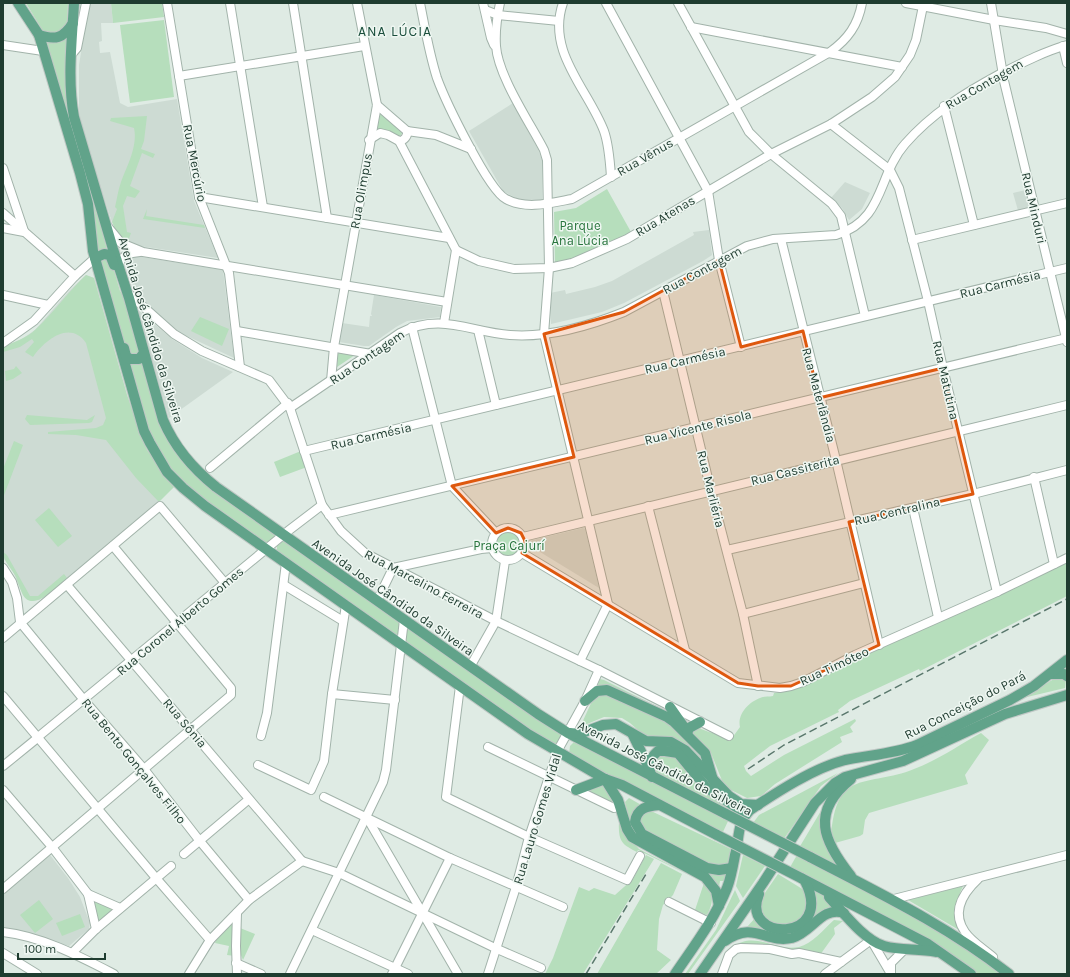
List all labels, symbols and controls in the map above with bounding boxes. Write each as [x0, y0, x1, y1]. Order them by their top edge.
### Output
district label: ANA LÚCIA [358, 22, 432, 40]
street label: Rua Contagem [942, 56, 1026, 112]
street label: Rua Mercúrio [180, 123, 210, 203]
street label: Rua Vênus [614, 135, 676, 179]
street label: Rua Olimpus [347, 152, 375, 230]
street label: Rua Minduri [1018, 171, 1050, 245]
street label: Rua Atenas [632, 192, 698, 240]
park label: Parque Ana Lúcia [551, 218, 609, 248]
street label: Avenida José Cândido da Silveira [116, 235, 186, 425]
street label: Rua Contagem [660, 243, 744, 297]
street label: Rua Carmésia [958, 267, 1042, 301]
street label: Rua Contagem [327, 326, 407, 388]
street label: Rua Matutina [930, 339, 962, 421]
street label: Rua Carmésia [643, 343, 727, 377]
street label: Rua Materlândia [799, 346, 839, 444]
street label: Rua Vicente Risola [643, 406, 753, 448]
street label: Rua Carmésia [329, 419, 413, 453]
street label: Rua Marliéria [694, 449, 728, 529]
street label: Rua Cassiterita [749, 452, 841, 488]
street label: Rua Centralina [853, 494, 941, 528]
street label: Avenida José Cândido da Silveira [309, 535, 477, 659]
park label: Praça Cajurí [473, 538, 545, 553]
street label: Rua Marcelino Ferreira [362, 546, 486, 622]
street label: Rua Coronel Alberto Gomes [114, 564, 246, 678]
street label: Rua Timóteo [797, 643, 871, 689]
street label: Rua Conceição do Pará [902, 668, 1028, 742]
street label: Rua Bento Gonçalves Filho [79, 695, 189, 827]
street label: Rua Sônia [160, 695, 210, 751]
street label: Avenida José Cândido da Silveira [575, 717, 755, 819]
street label: Rua Lauro Gomes Vidal [510, 752, 564, 886]
scale bar [18, 935, 105, 961]
text: 100 m [24, 942, 56, 956]

